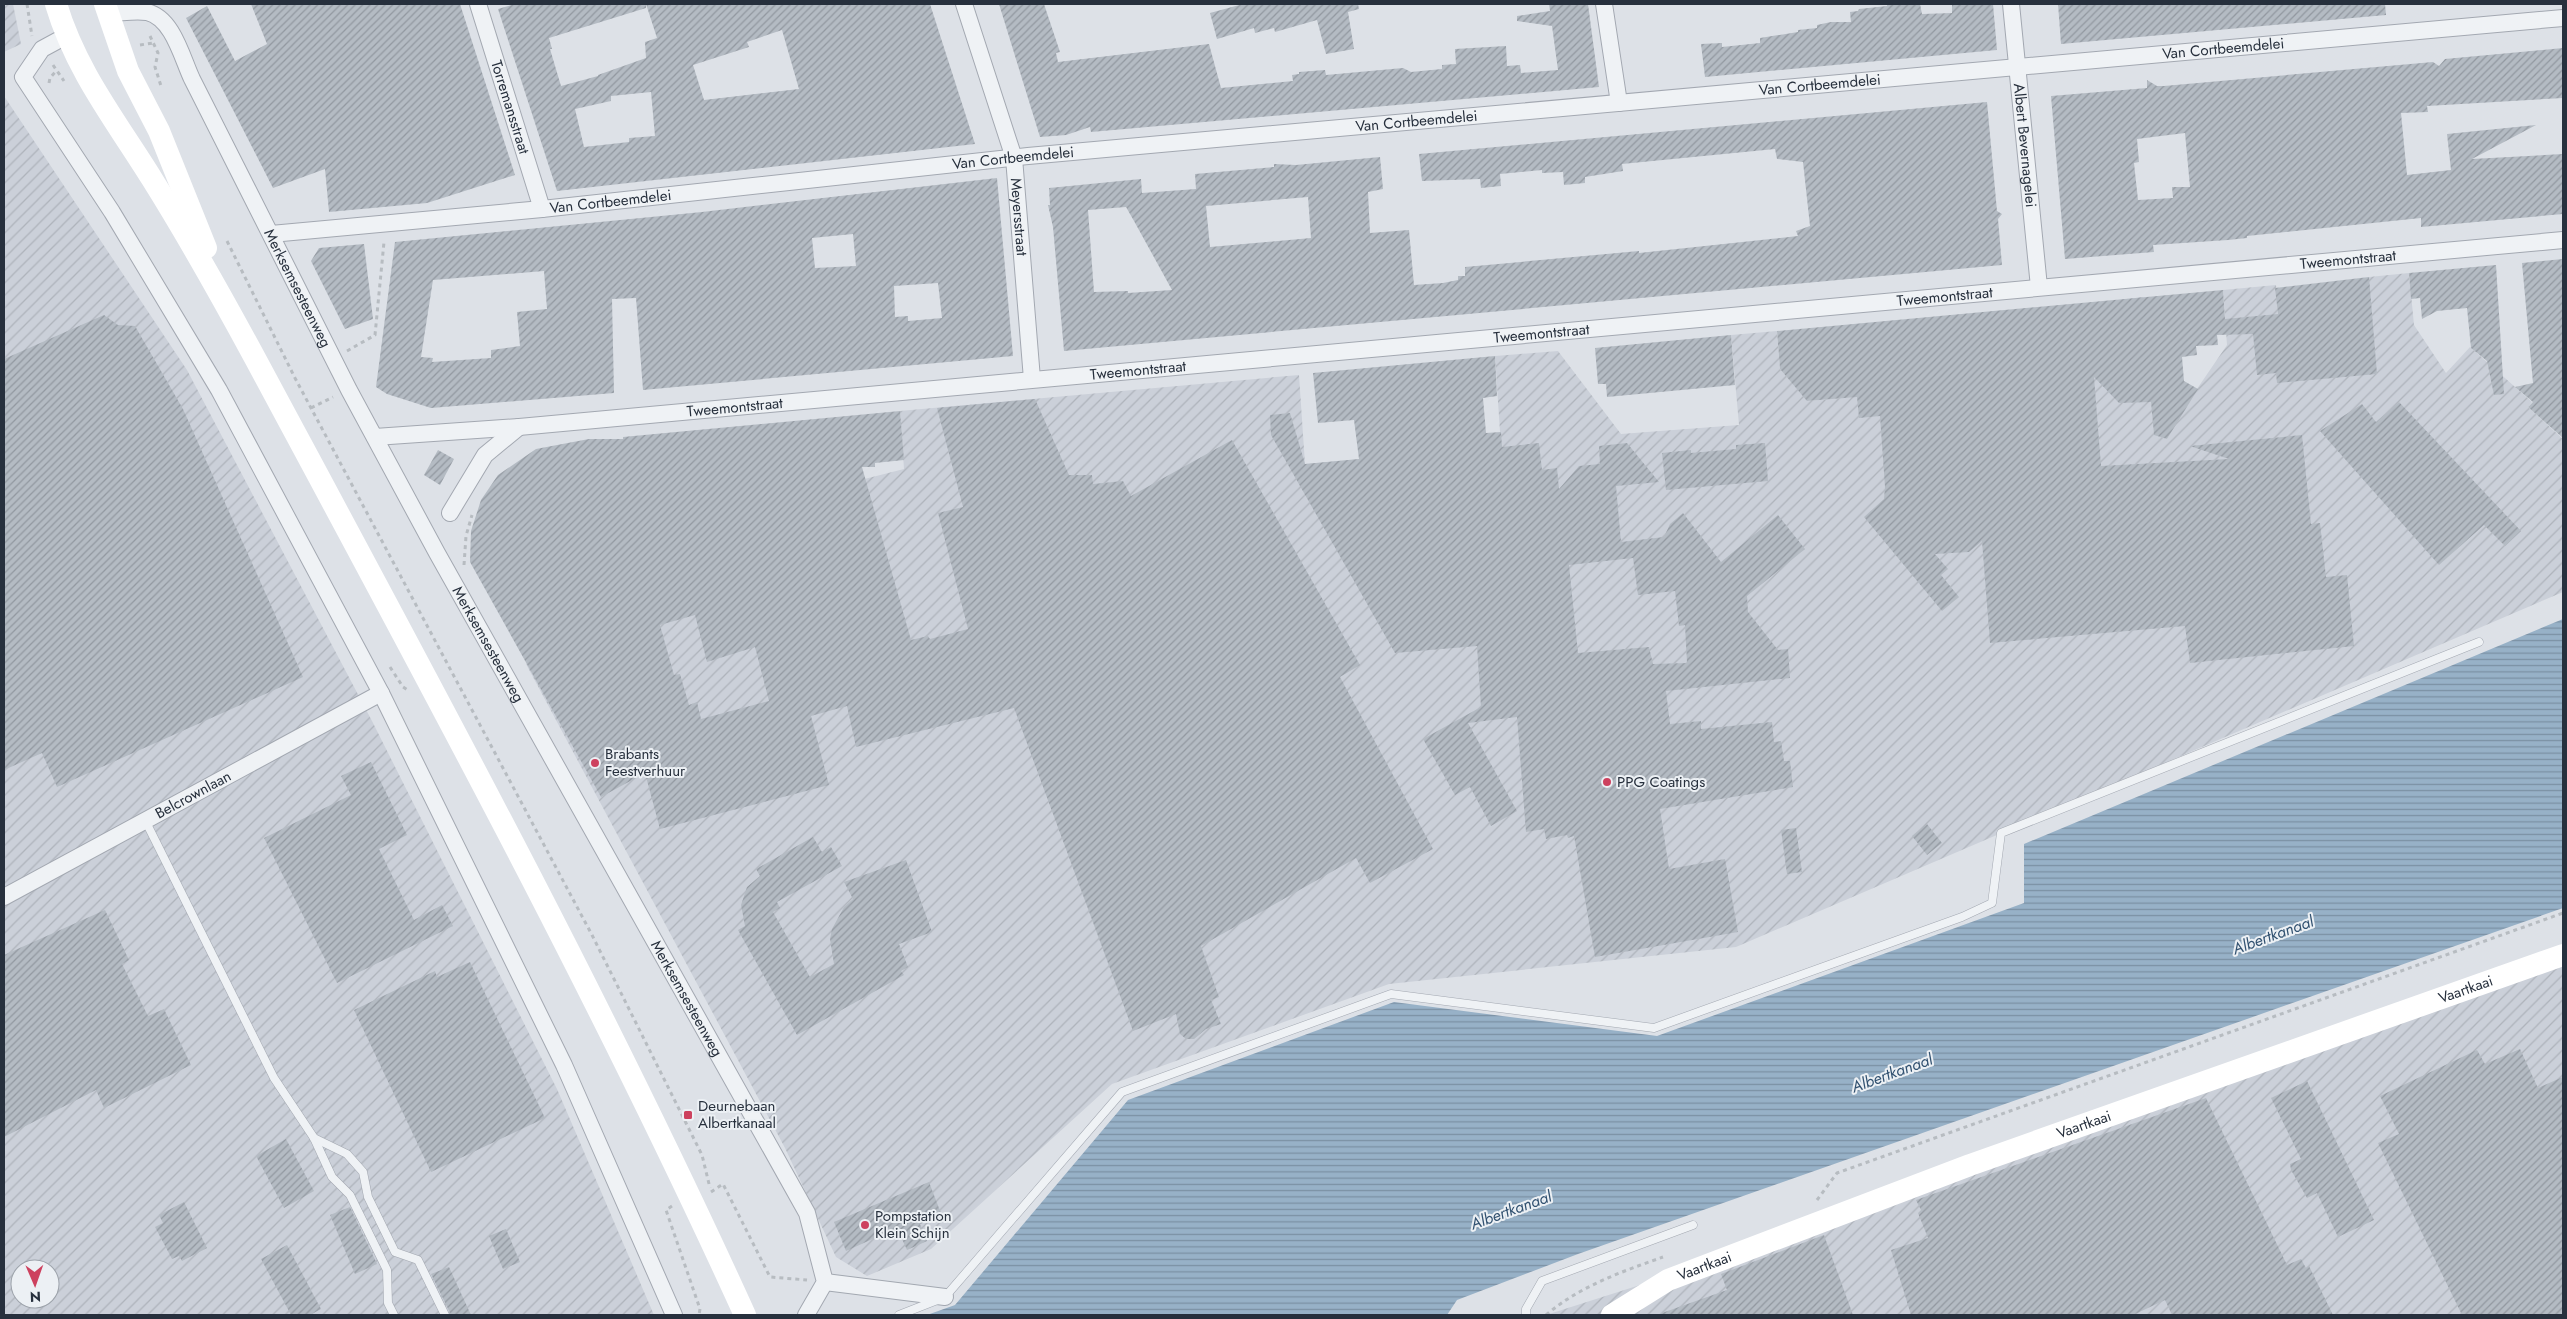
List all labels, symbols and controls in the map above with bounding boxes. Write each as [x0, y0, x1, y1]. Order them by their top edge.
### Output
street label: Van Cortbeemdelei [2161, 32, 2285, 65]
street label: Torremansstraat [485, 57, 535, 157]
street label: Van Cortbeemdelei [1758, 68, 1882, 101]
street label: Albert Bevernagelei [2008, 82, 2042, 208]
street label: Van Cortbeemdelei [1354, 105, 1478, 138]
street label: Van Cortbeemdelei [951, 141, 1075, 175]
street label: Meyersstraat [1005, 177, 1033, 257]
street label: Van Cortbeemdelei [548, 184, 672, 219]
street label: Merksemsesteenweg [258, 225, 337, 351]
street label: Tweemontstraat [2299, 244, 2397, 275]
street label: Tweemontstraat [1896, 281, 1994, 312]
street label: Tweemontstraat [1492, 318, 1591, 349]
street label: Tweemontstraat [1089, 355, 1187, 386]
street label: Tweemontstraat [686, 392, 784, 423]
street label: Merksemsesteenweg [447, 582, 530, 706]
place label: Brabants Feestverhuur [605, 743, 686, 782]
marker: Brabants Feestverhuur [589, 757, 601, 769]
street label: Belcrownlaan [151, 765, 235, 824]
place label: PPG Coatings [1617, 771, 1705, 793]
marker: PPG Coatings [1601, 776, 1613, 788]
water label: Albertkanaal [2228, 909, 2318, 961]
street label: Merksemsesteenweg [645, 936, 728, 1061]
street label: Vaartkaai [2435, 970, 2496, 1009]
water label: Albertkanaal [1847, 1047, 1937, 1099]
place label: Deurnebaan Albertkanaal [698, 1095, 776, 1134]
street label: Vaartkaai [2054, 1105, 2114, 1144]
marker: Deurnebaan Albertkanaal [682, 1109, 694, 1121]
water label: Albertkanaal [1466, 1184, 1556, 1236]
place label: Pompstation Klein Schijn [875, 1205, 952, 1244]
marker: Pompstation Klein Schijn [859, 1219, 871, 1231]
street label: Vaartkaai [1674, 1246, 1735, 1286]
north arrow [10, 1259, 60, 1309]
text: N [30, 1287, 41, 1307]

